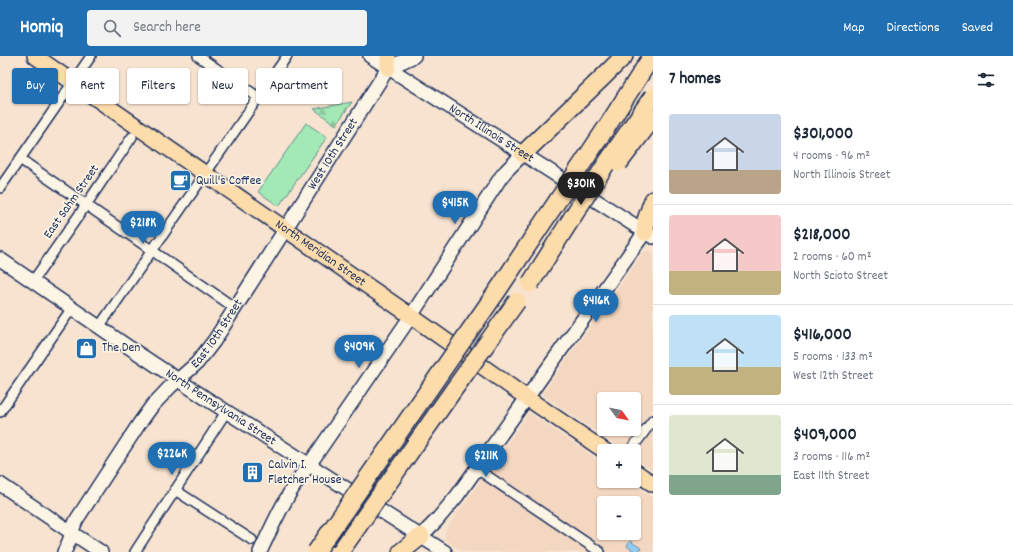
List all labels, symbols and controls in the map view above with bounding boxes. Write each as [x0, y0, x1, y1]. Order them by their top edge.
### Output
search box [87, 10, 367, 46]
text: Homiq [20, 15, 63, 42]
icon: search [101, 17, 123, 39]
text: Search here [133, 17, 201, 39]
text: Map [843, 18, 865, 38]
text: Directions [887, 18, 940, 38]
text: Saved [962, 18, 993, 38]
chip: Buy [12, 68, 58, 104]
chip: Rent [66, 68, 119, 104]
chip: Filters [127, 68, 190, 104]
chip: New [198, 68, 248, 104]
chip: Apartment [256, 68, 342, 104]
text: 7 homes [669, 68, 721, 92]
icon: filters [975, 69, 997, 91]
street label: North Illinois Street [445, 99, 538, 168]
street label: West 10th Street [303, 114, 363, 194]
text: $301,000 [793, 123, 853, 147]
icon: home [701, 130, 749, 178]
text: 4 rooms · 96 m² [793, 147, 870, 166]
street label: East Sahm Street [39, 161, 105, 243]
text: North Illinois Street [793, 166, 891, 185]
cafe icon: Quill's Coffee [167, 168, 193, 194]
place label: Quill's Coffee [196, 172, 261, 191]
pin: $301K [553, 172, 609, 206]
text: $301K [567, 175, 595, 194]
pin: $415K [427, 191, 483, 225]
text: $415K [442, 194, 468, 213]
pin: $218K [115, 211, 171, 245]
text: $218K [130, 214, 156, 233]
street label: North Meridian Street [271, 215, 370, 292]
text: $218,000 [793, 224, 851, 248]
icon: home [701, 231, 749, 279]
text: 2 rooms · 60 m² [793, 248, 871, 267]
text: North Scioto Street [793, 267, 888, 286]
pin: $416K [568, 289, 624, 323]
text: $416K [582, 292, 610, 311]
street label: East 10th Street [187, 295, 248, 373]
text: $416,000 [793, 324, 852, 348]
icon: home [701, 331, 749, 379]
shop icon: The Den [73, 335, 99, 361]
pin: $409K [331, 335, 387, 369]
text: $409K [343, 338, 375, 357]
place label: The Den [102, 339, 140, 358]
text: 5 rooms · 133 m² [793, 348, 873, 367]
street label: North Pennsylvania Street [161, 364, 280, 451]
text: West 12th Street [793, 367, 873, 386]
north arrow [597, 392, 641, 436]
map controls [597, 392, 641, 540]
text: $409,000 [793, 424, 857, 448]
icon: home [701, 431, 749, 479]
pin: $226K [144, 442, 200, 476]
pin: $211K [458, 444, 514, 478]
button: + [597, 444, 641, 488]
text: $226K [157, 445, 187, 464]
text: $211K [474, 447, 498, 466]
text: 3 rooms · 116 m² [793, 448, 870, 467]
place label: Calvin I. Fletcher House [268, 456, 342, 490]
building icon: Calvin I. Fletcher House [240, 459, 266, 485]
text: East 11th Street [793, 467, 869, 486]
button: − [597, 496, 641, 540]

